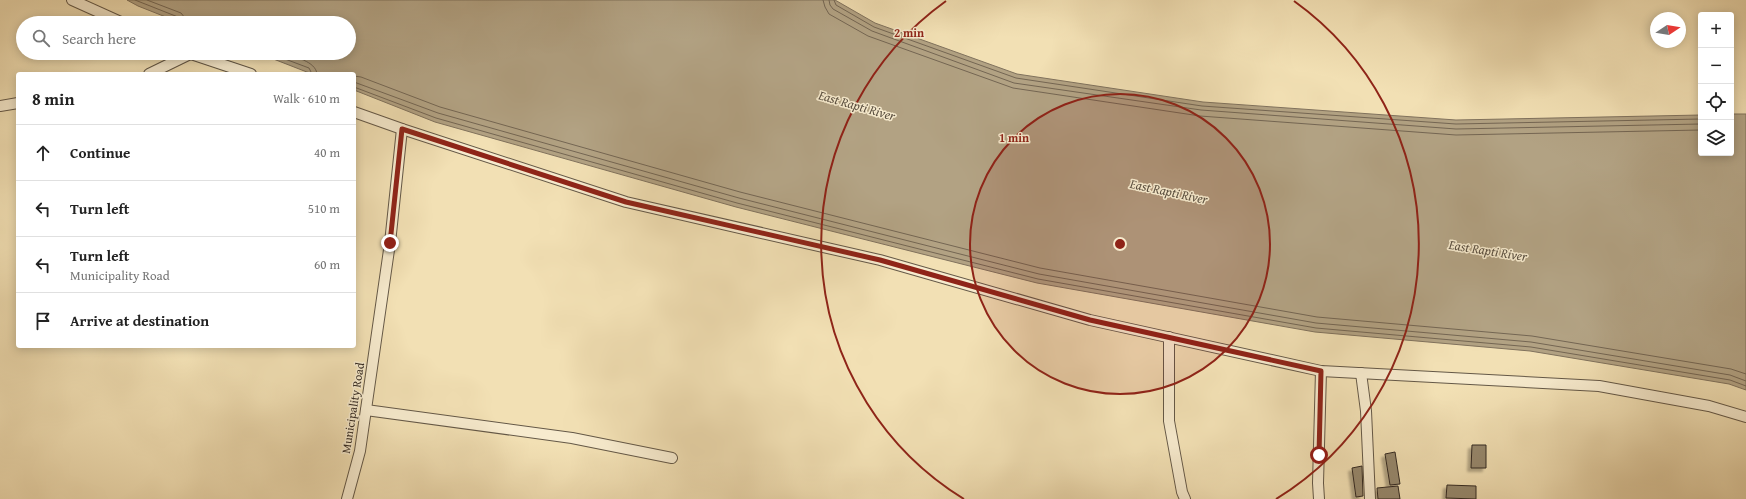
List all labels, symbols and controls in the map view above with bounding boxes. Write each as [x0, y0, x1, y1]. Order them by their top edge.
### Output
north arrow [1650, 12, 1686, 48]
map controls [1698, 12, 1734, 156]
button: + [1698, 12, 1734, 48]
search box [16, 16, 356, 60]
text: 2 min [894, 24, 924, 41]
icon: search [30, 27, 52, 49]
text: Search here [62, 28, 136, 49]
button: − [1698, 48, 1734, 84]
button: locate [1698, 84, 1734, 120]
water label: East Rapti River [815, 85, 899, 126]
text: 8 min [32, 86, 74, 111]
text: Walk · 610 m [273, 89, 340, 108]
button: layers [1698, 120, 1734, 156]
text: 1 min [999, 129, 1029, 146]
icon: ahead [32, 142, 54, 164]
text: Continue [70, 142, 131, 163]
text: 40 m [314, 143, 340, 162]
water label: East Rapti River [1127, 174, 1211, 209]
icon: left [32, 198, 54, 220]
text: Turn left [70, 198, 129, 219]
text: 510 m [308, 199, 340, 218]
route end [381, 234, 399, 252]
water label: East Rapti River [1446, 235, 1530, 266]
centre of rings [1113, 237, 1127, 251]
text: Turn left [70, 245, 129, 266]
icon: left [32, 254, 54, 276]
text: 60 m [314, 255, 340, 274]
text: Municipality Road [70, 266, 170, 285]
icon: arrive [32, 310, 54, 332]
text: Arrive at destination [70, 310, 209, 331]
street label: Municipality Road [337, 361, 368, 455]
route start [1310, 446, 1328, 464]

